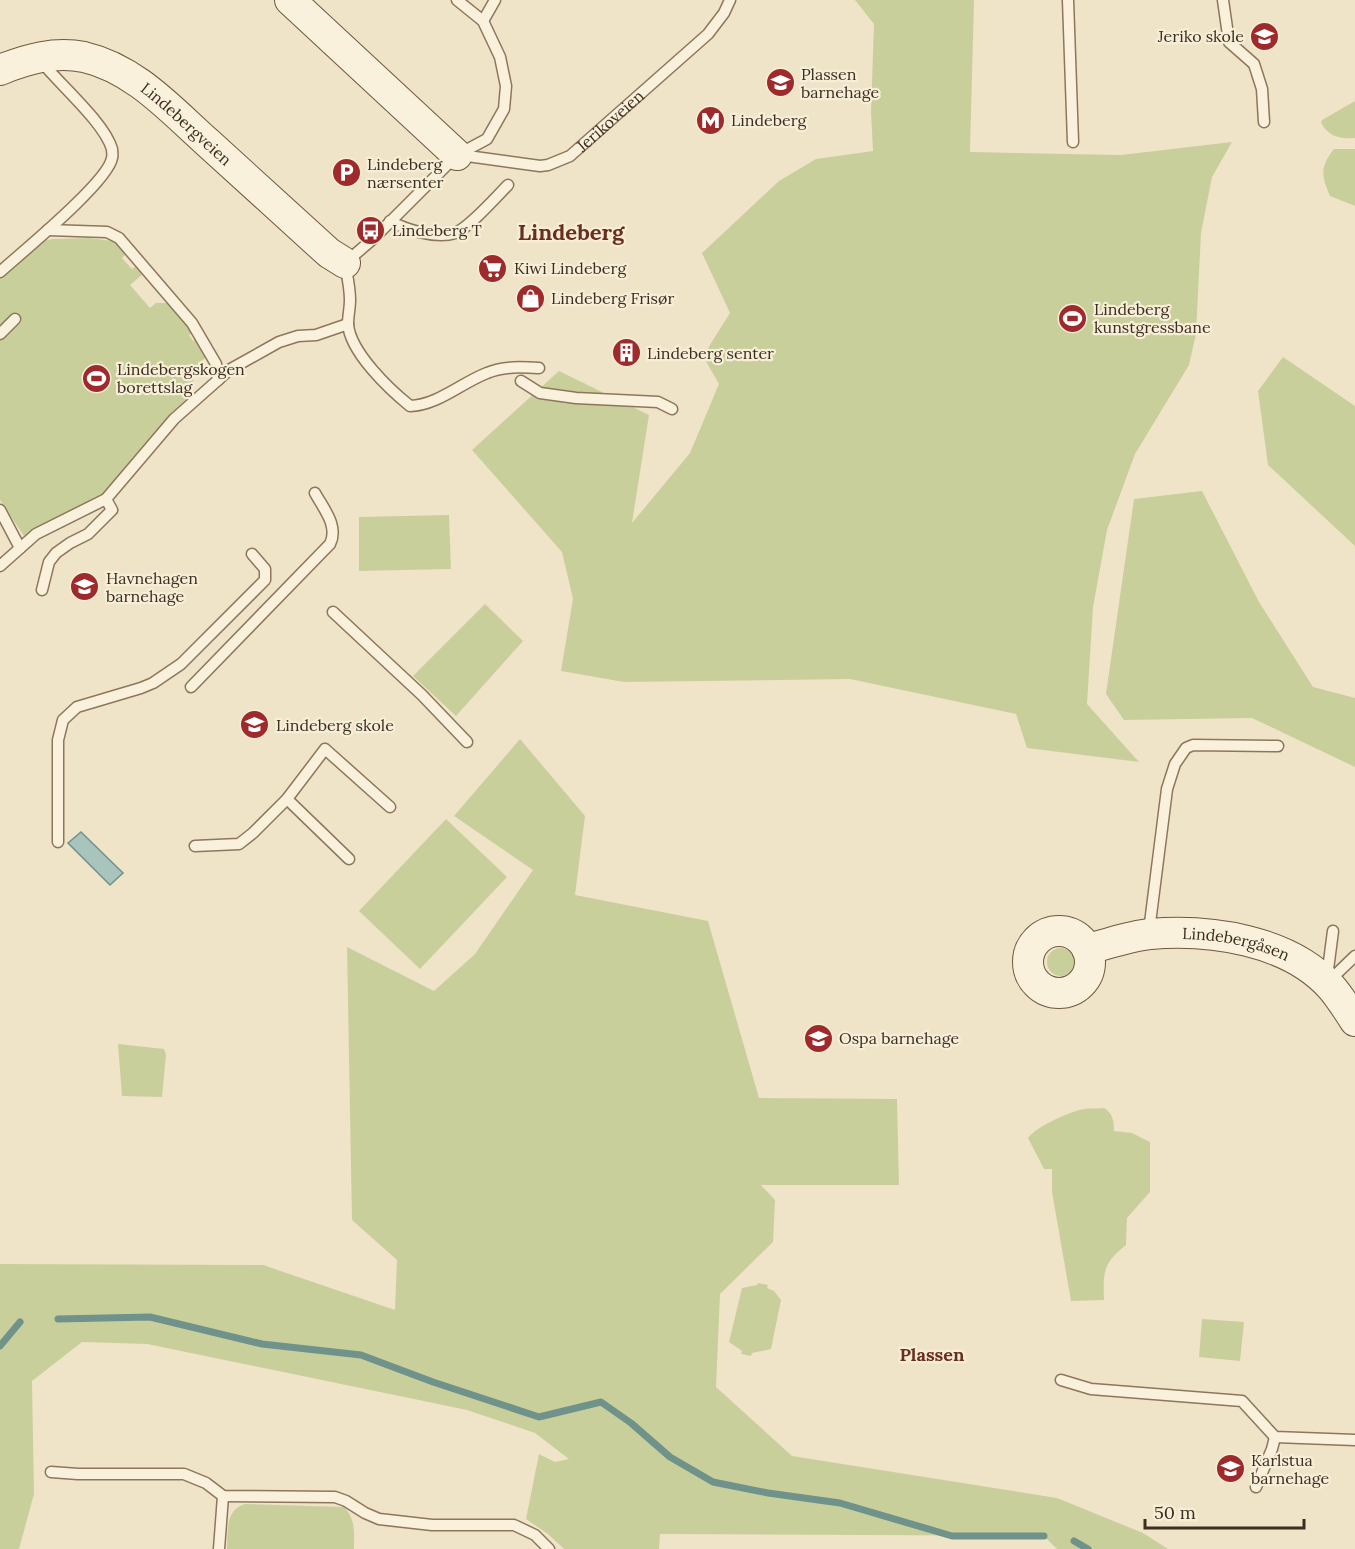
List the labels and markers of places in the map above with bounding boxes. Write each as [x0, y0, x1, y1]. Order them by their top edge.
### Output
school or university icon: Jeriko skole [1249, 20, 1281, 52]
place label: Jeriko skole [1157, 26, 1244, 46]
place label: Plassen barnehage [801, 64, 879, 102]
school or university icon: Plassen barnehage [764, 67, 796, 99]
metro station icon: Lindeberg [694, 104, 726, 136]
place label: Lindeberg [731, 110, 808, 130]
place label: Lindeberg nærsenter [367, 154, 444, 192]
parking icon: Lindeberg nærsenter [330, 157, 362, 189]
bus stop icon: Lindeberg T [355, 214, 387, 246]
place label: Lindeberg T [392, 220, 482, 240]
supermarket icon: Kiwi Lindeberg [477, 252, 509, 284]
place label: Kiwi Lindeberg [514, 258, 627, 278]
shop icon: Lindeberg Frisør [514, 282, 546, 314]
place label: Lindeberg Frisør [551, 288, 674, 308]
place label: Lindeberg kunstgressbane [1094, 299, 1211, 337]
sports icon: Lindeberg kunstgressbane [1057, 302, 1089, 334]
building icon: Lindeberg senter [610, 337, 642, 369]
place label: Lindeberg senter [647, 343, 774, 363]
place label: Lindebergskogen borettslag [117, 359, 245, 397]
sports icon: Lindebergskogen borettslag [80, 362, 112, 394]
place label: Havnehagen barnehage [106, 568, 198, 606]
school or university icon: Havnehagen barnehage [69, 571, 101, 603]
school or university icon: Lindeberg skole [239, 709, 271, 741]
place label: Lindeberg skole [276, 715, 394, 735]
school or university icon: Ospa barnehage [802, 1022, 834, 1054]
place label: Ospa barnehage [839, 1028, 960, 1048]
place label: Karlstua barnehage [1251, 1450, 1329, 1488]
school or university icon: Karlstua barnehage [1214, 1453, 1246, 1485]

